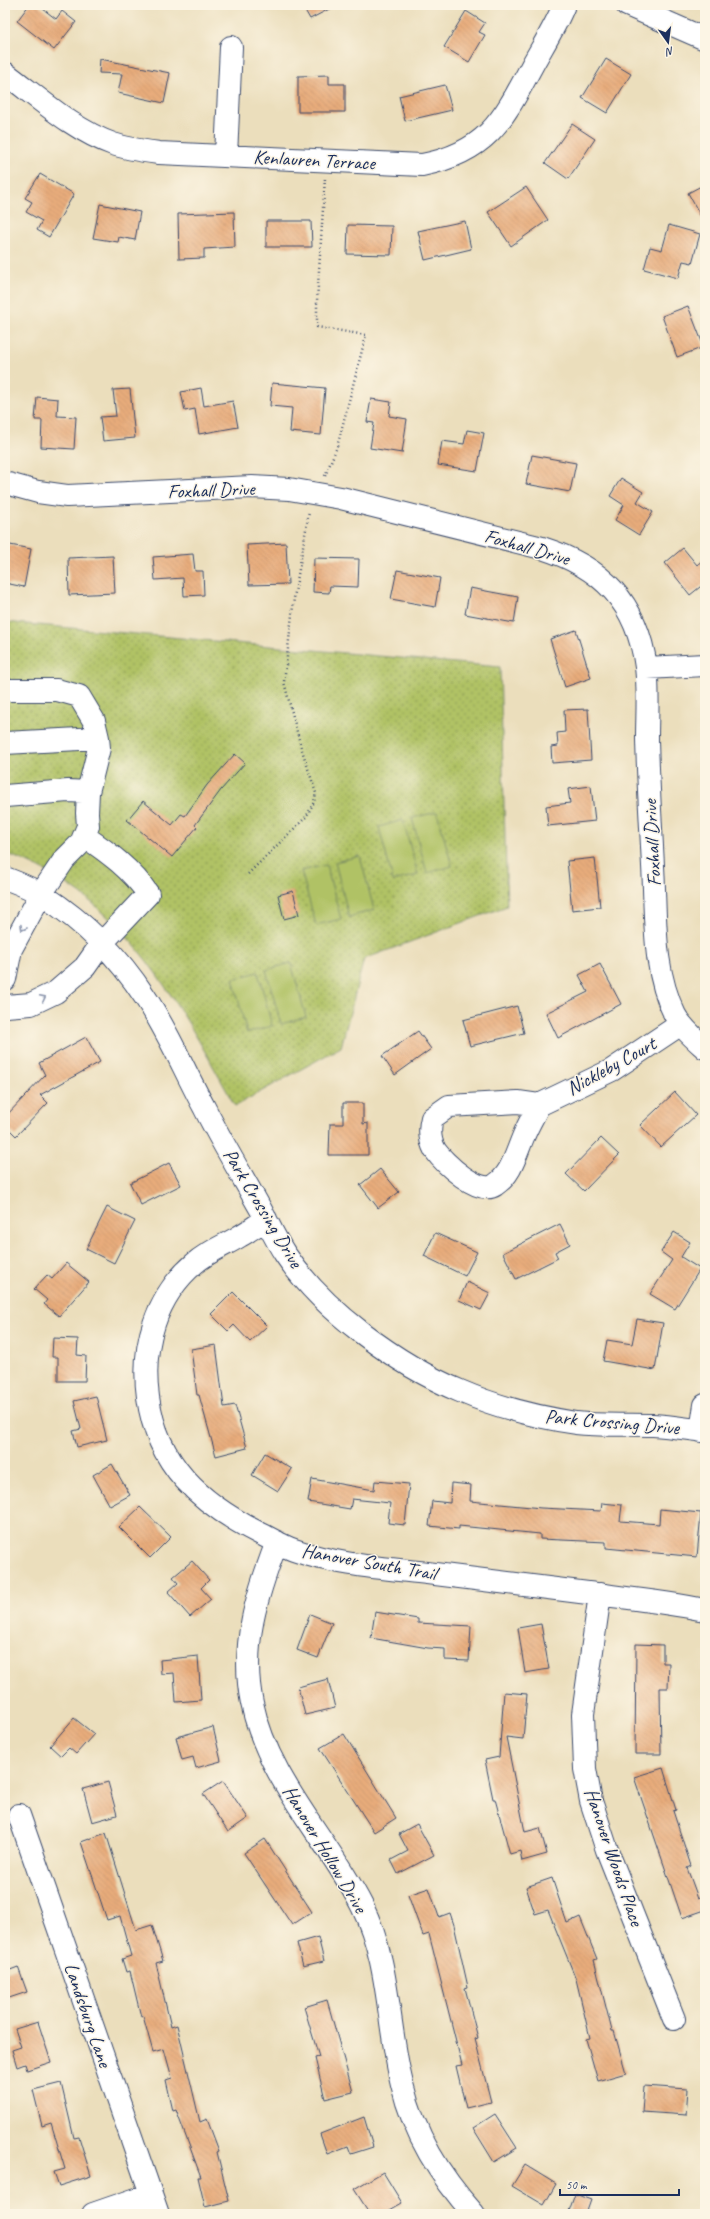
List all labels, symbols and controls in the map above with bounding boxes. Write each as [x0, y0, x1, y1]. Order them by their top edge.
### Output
north arrow [648, 22, 688, 62]
text: N [663, 44, 675, 60]
street label: Kenlauren Terrace [253, 144, 377, 176]
street label: Foxhall Drive [167, 476, 256, 504]
street label: Foxhall Drive [482, 523, 574, 571]
street label: Foxhall Drive [637, 797, 667, 887]
one-way arrow [20, 924, 27, 931]
one-way arrow [39, 995, 47, 1003]
street label: Nickleby Court [562, 1030, 662, 1101]
street label: Park Crossing Drive [218, 1144, 309, 1273]
street label: Park Crossing Drive [544, 1404, 682, 1440]
street label: Hanover South Trail [300, 1538, 442, 1587]
street label: Hanover Hollow Drive [277, 1781, 374, 1919]
street label: Hanover Woods Place [579, 1785, 650, 1931]
street label: Landsburg Lane [59, 1960, 118, 2072]
scale bar [560, 2171, 679, 2197]
text: 50 m [566, 2177, 588, 2193]

